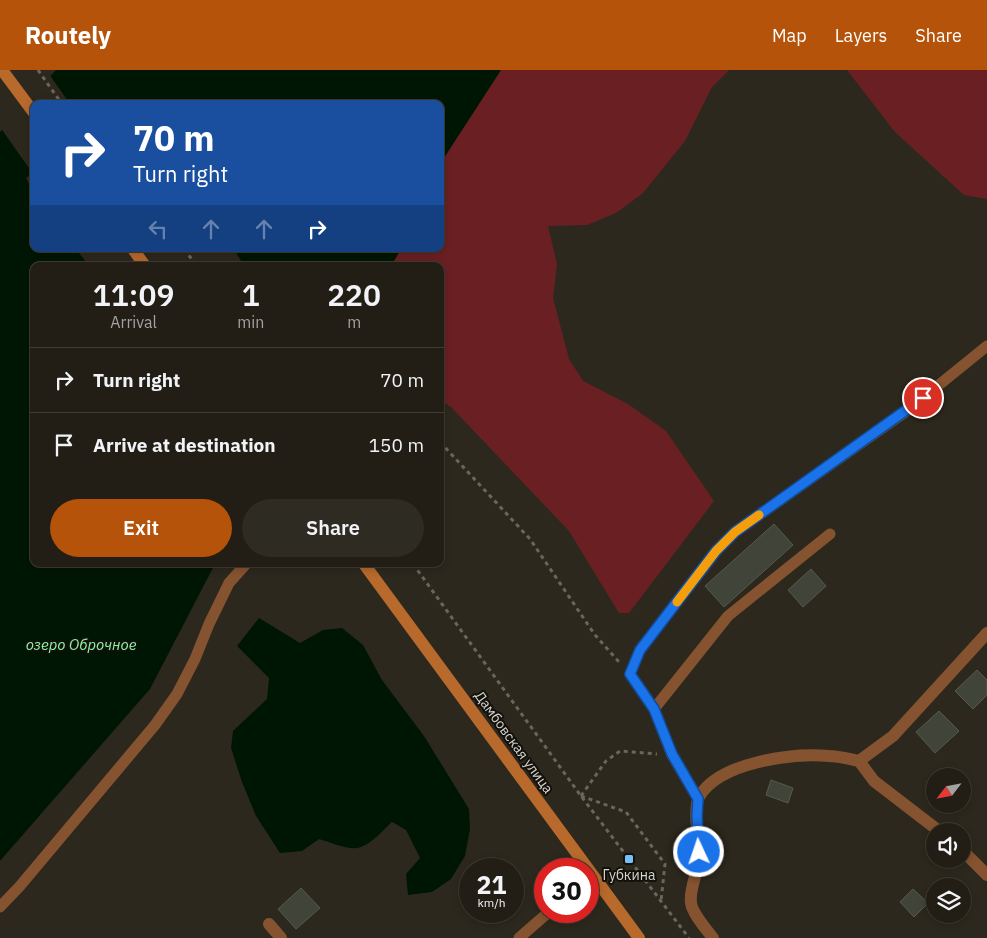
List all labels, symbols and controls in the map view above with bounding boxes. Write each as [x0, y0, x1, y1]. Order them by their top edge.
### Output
text: Routely [25, 19, 111, 51]
text: Map [772, 24, 807, 47]
text: Layers [835, 24, 887, 47]
text: Share [915, 24, 962, 47]
text: 70 m [133, 115, 215, 161]
icon: right [50, 120, 115, 185]
text: Turn right [133, 159, 228, 188]
icon: left [144, 215, 172, 243]
icon: ahead [197, 215, 225, 243]
icon: ahead [250, 215, 278, 243]
icon: right [303, 215, 331, 243]
text: 11:09 [93, 275, 174, 314]
text: 1 [242, 275, 260, 314]
text: 220 [327, 275, 381, 314]
text: Arrival [110, 312, 157, 332]
text: min [237, 312, 264, 332]
text: m [347, 312, 361, 332]
icon: right [50, 366, 78, 394]
text: Turn right [93, 368, 180, 392]
text: 70 m [380, 368, 424, 392]
pin [902, 377, 944, 419]
icon: arrive [909, 384, 937, 412]
icon: arrive [50, 431, 78, 459]
text: Arrive at destination [93, 433, 276, 457]
text: 150 m [369, 433, 424, 457]
button: Exit [50, 499, 232, 557]
button: Share [242, 499, 424, 557]
water label: озеро Оброчное [26, 635, 137, 654]
street label: Дамбовская улица [471, 687, 558, 797]
north arrow [926, 768, 971, 812]
map controls [926, 768, 971, 923]
button: sound [926, 823, 971, 868]
position arrow [672, 825, 724, 877]
marker: Губкина [623, 853, 635, 865]
speed limit sign: 30 [534, 858, 599, 923]
place label: Губкина [603, 866, 656, 884]
text: 21 [476, 868, 507, 901]
button: layers [926, 878, 971, 923]
text: km/h [477, 895, 506, 910]

